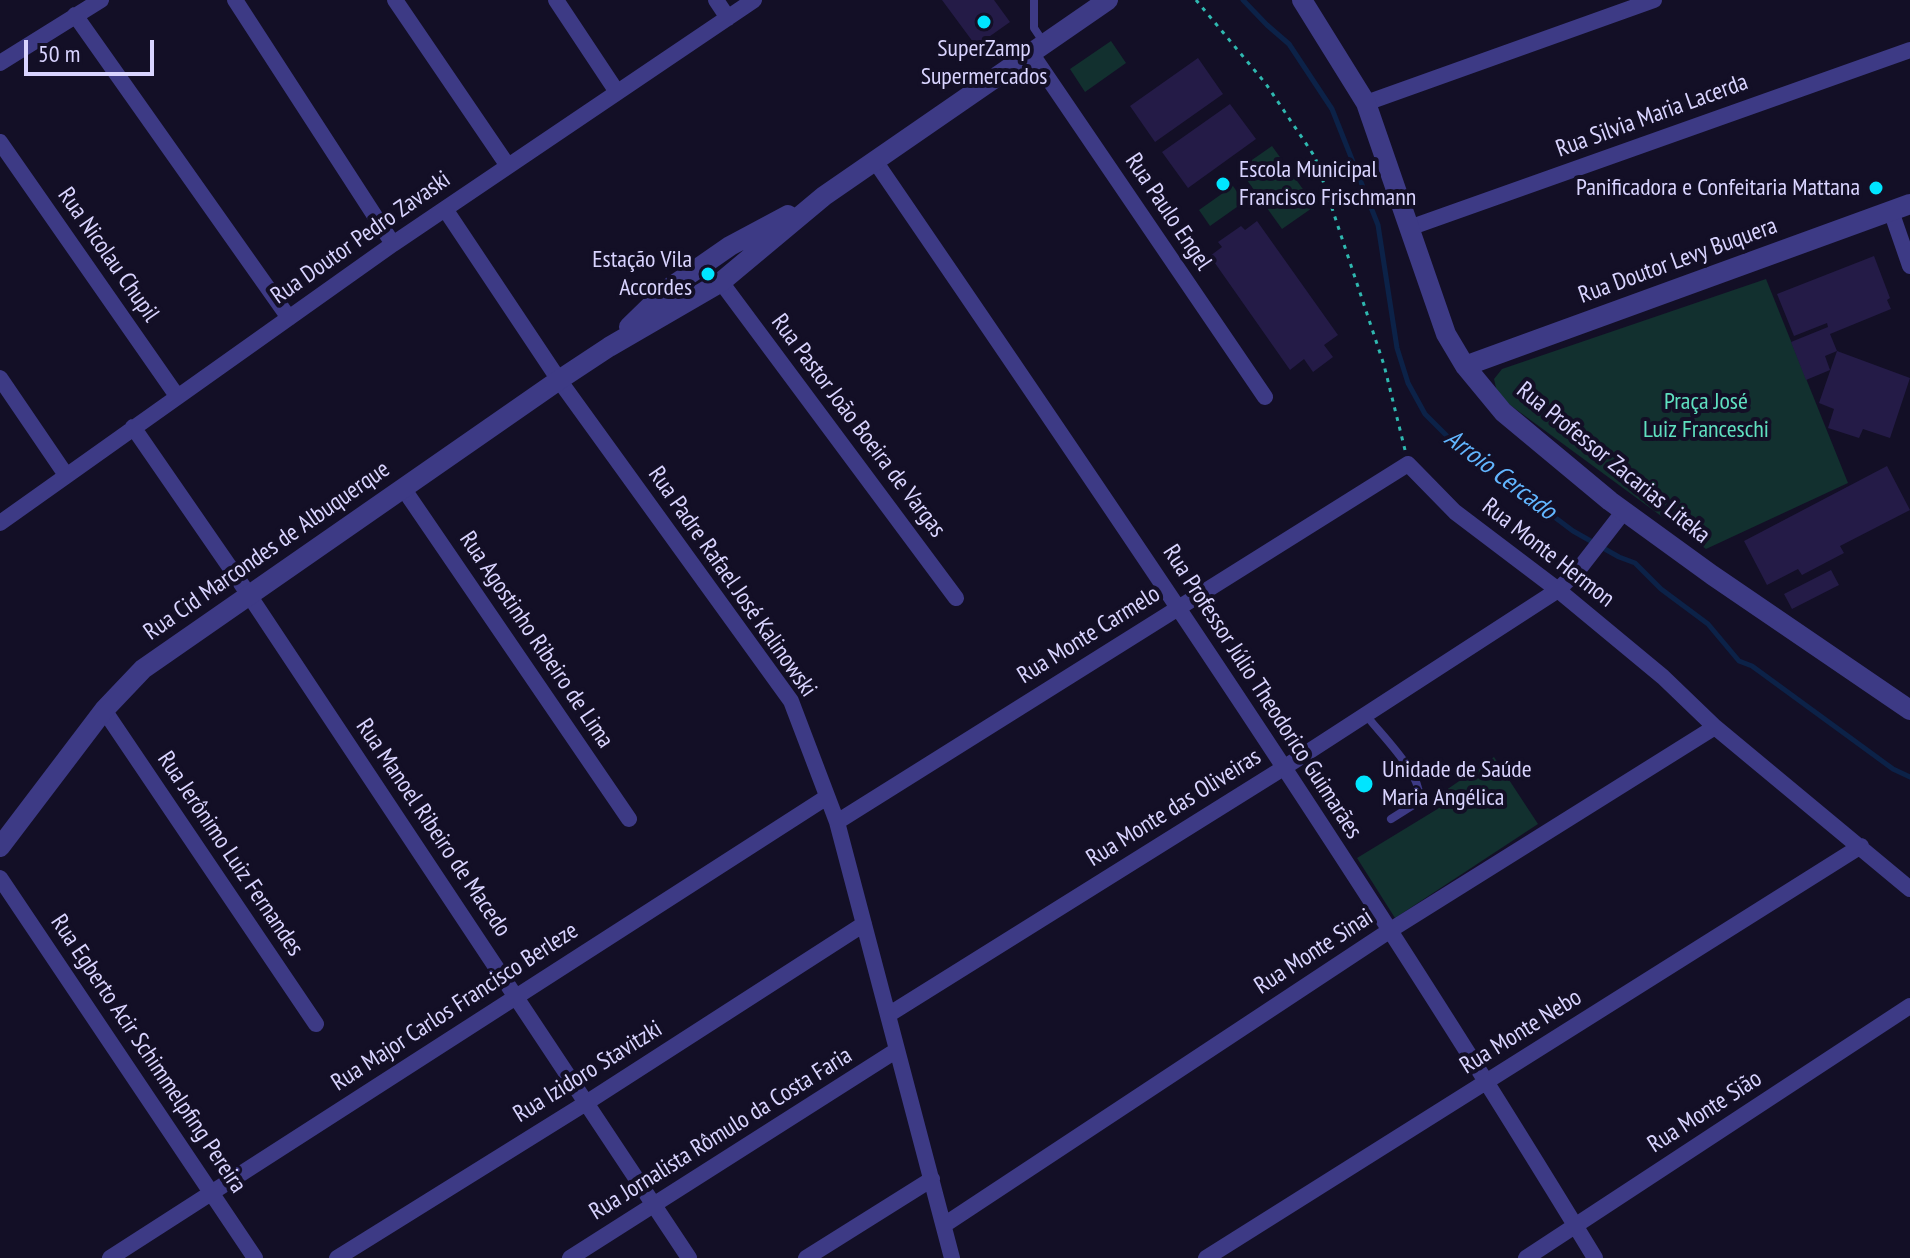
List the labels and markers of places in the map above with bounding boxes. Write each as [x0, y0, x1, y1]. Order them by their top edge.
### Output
marker: SuperZamp Supermercados [975, 13, 993, 31]
place label: SuperZamp Supermercados [921, 35, 1047, 91]
place label: Escola Municipal Francisco Frischmann [1239, 156, 1416, 212]
place label: Panificadora e Confeitaria Mattana [1576, 174, 1860, 202]
marker: Escola Municipal Francisco Frischmann [1214, 175, 1232, 193]
marker: Panificadora e Confeitaria Mattana [1867, 179, 1885, 197]
place label: Estação Vila Accordes [592, 246, 692, 302]
marker: Estação Vila Accordes [699, 265, 717, 283]
place label: Unidade de Saúde Maria Angélica [1382, 756, 1532, 812]
marker: Unidade de Saúde Maria Angélica [1353, 773, 1375, 795]

